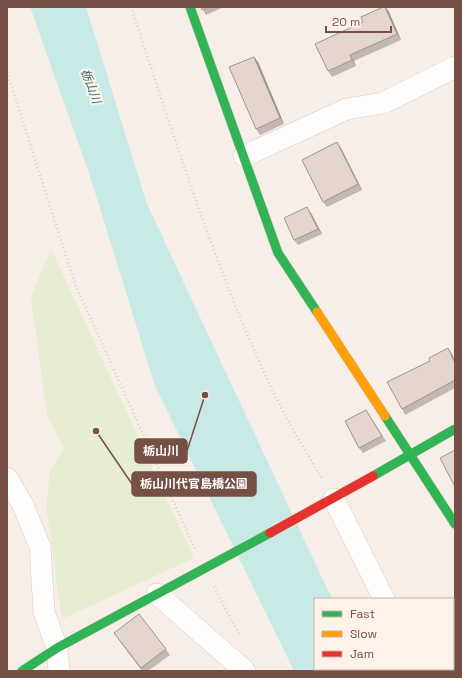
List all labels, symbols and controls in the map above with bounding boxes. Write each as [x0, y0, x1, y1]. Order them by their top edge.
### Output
scale bar [326, 8, 391, 34]
text: 20 m [332, 14, 360, 30]
water label: 栃山川 [77, 66, 105, 108]
callout: 栃山川 [135, 439, 187, 463]
text: 栃山川 [143, 443, 179, 459]
callout: 栃山川代官島橋公園 [132, 472, 256, 496]
text: 栃山川代官島橋公園 [140, 476, 248, 492]
legend [314, 598, 454, 670]
text: Fast [350, 606, 375, 622]
text: Slow [350, 626, 377, 642]
text: Jam [350, 646, 374, 662]

